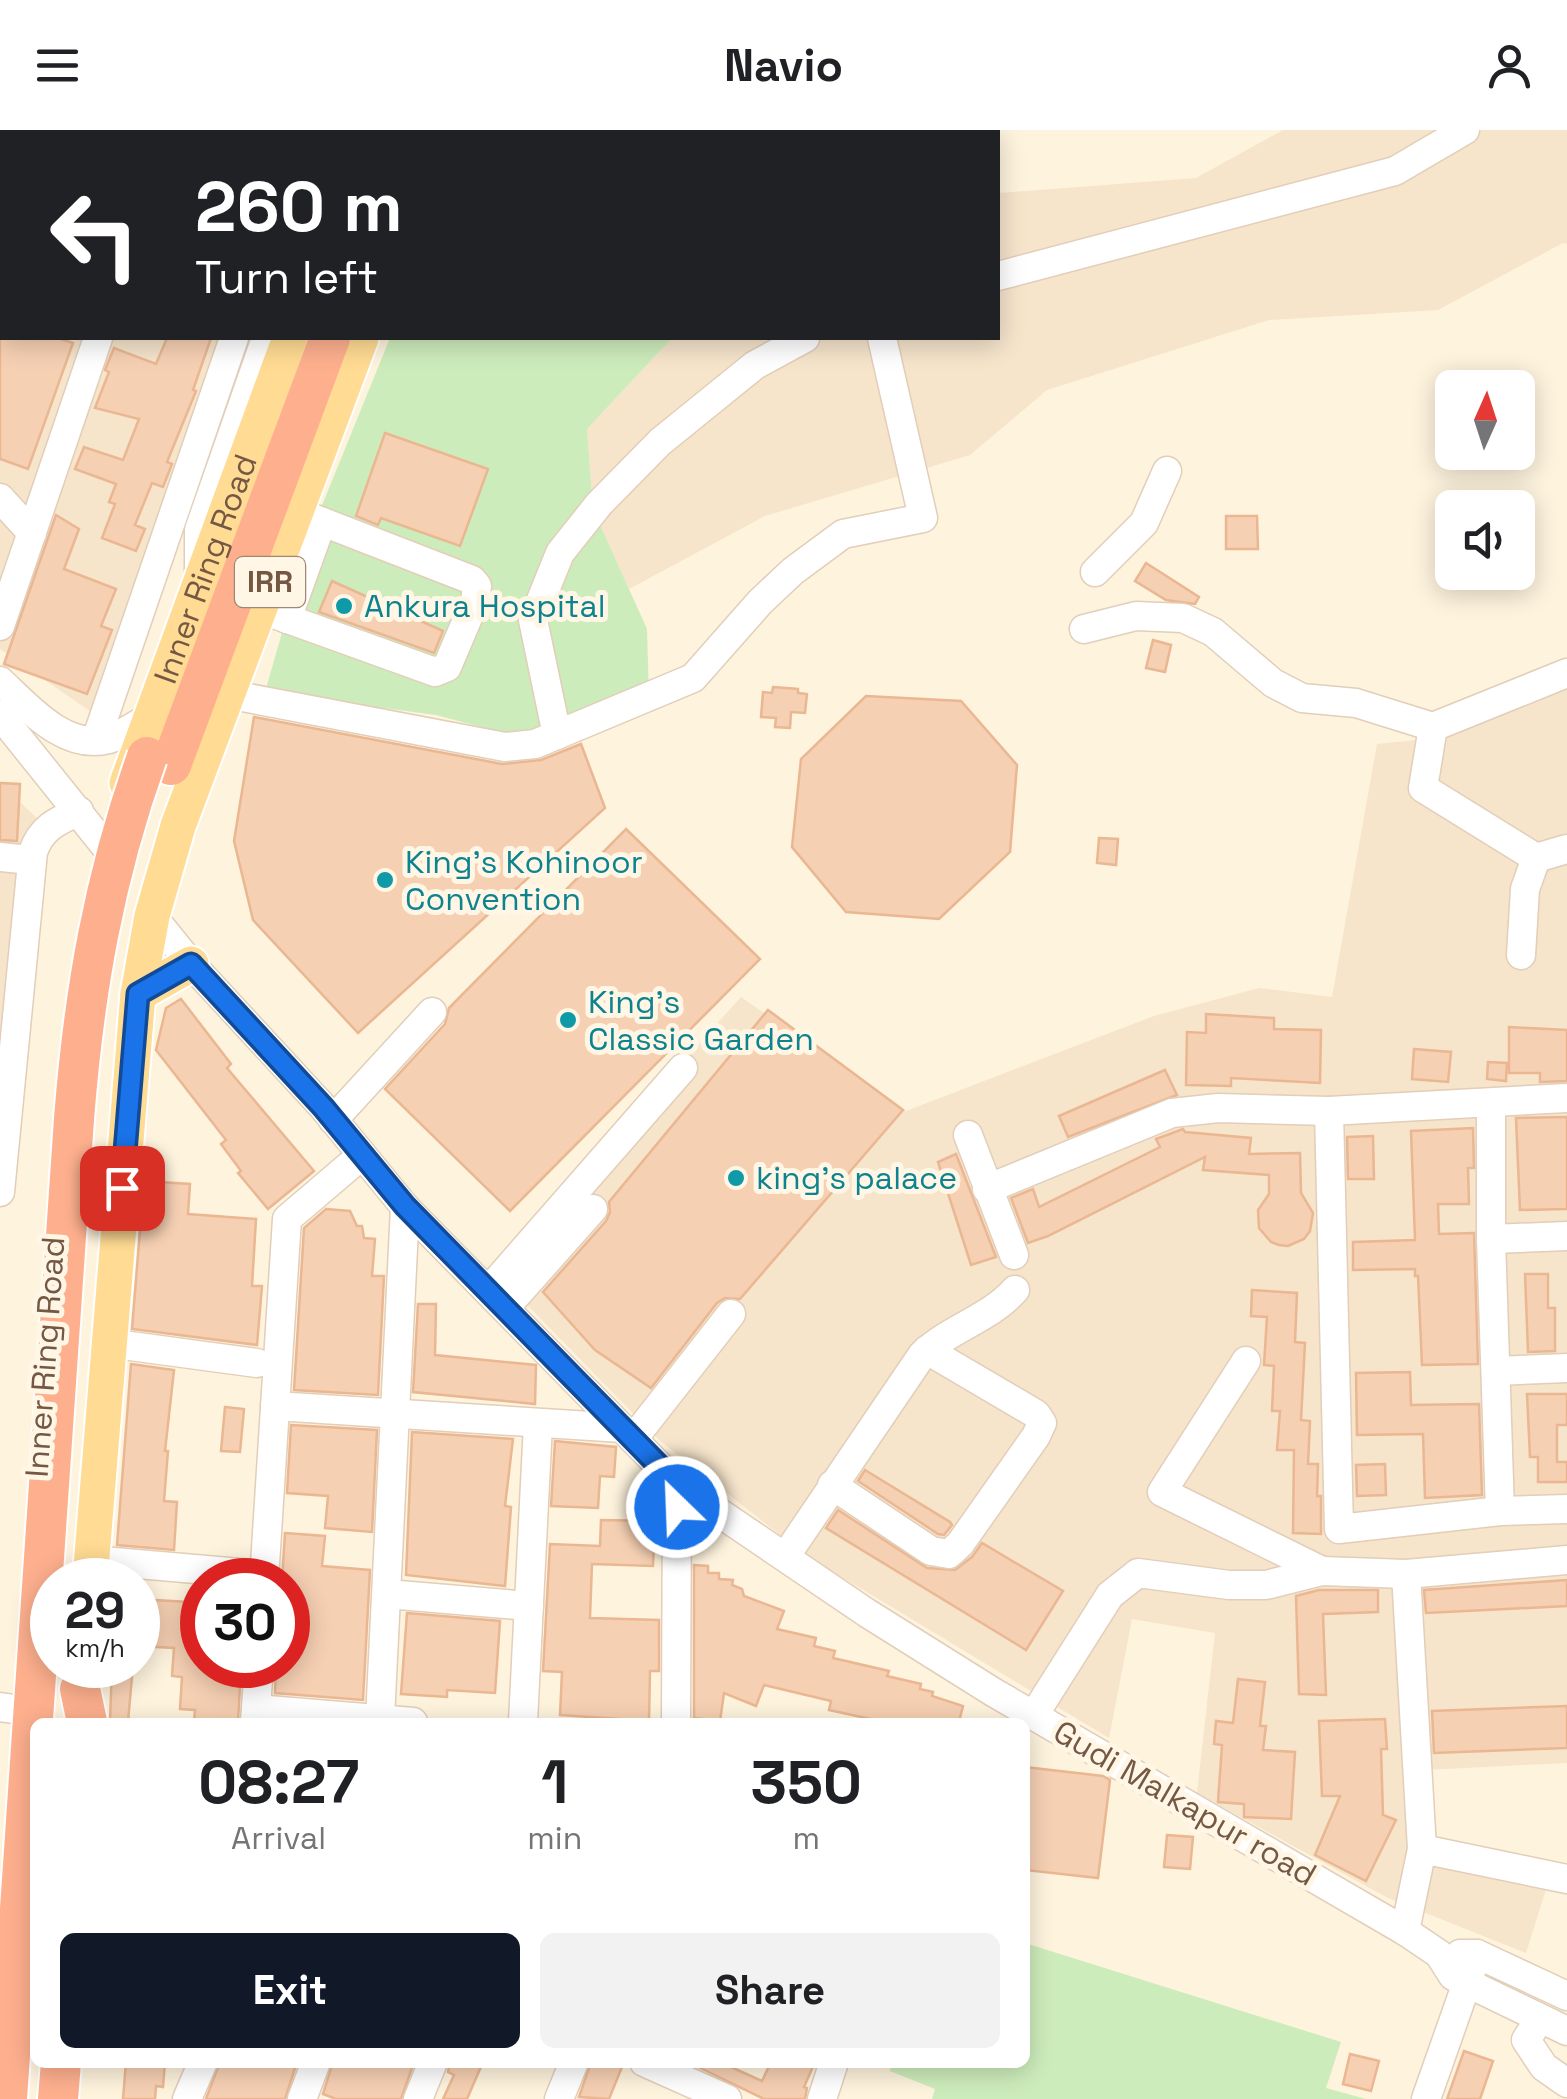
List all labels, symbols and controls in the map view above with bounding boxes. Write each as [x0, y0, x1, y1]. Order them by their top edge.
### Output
text: Navio [724, 37, 843, 94]
icon: menu [30, 38, 85, 93]
icon: person [1482, 38, 1537, 93]
text: 260 m [195, 162, 403, 251]
icon: left [30, 170, 160, 300]
text: Turn left [195, 249, 378, 306]
north arrow [1435, 370, 1535, 470]
map controls [1435, 370, 1535, 590]
street label: Inner Ring Road [145, 449, 266, 689]
button: sound [1435, 490, 1535, 590]
road number: IRR [235, 557, 305, 607]
place label: Ankura Hospital [364, 586, 606, 626]
marker: Ankura Hospital [333, 595, 355, 617]
place label: King's Kohinoor Convention [405, 842, 643, 919]
marker: King's Kohinoor Convention [374, 869, 396, 891]
place label: King's Classic Garden [588, 982, 814, 1059]
marker: King's Classic Garden [557, 1009, 579, 1031]
pin [80, 1146, 165, 1231]
place label: king's palace [756, 1158, 957, 1198]
icon: arrive [95, 1161, 150, 1216]
marker: king's palace [725, 1167, 747, 1189]
street label: Inner Ring Road [17, 1235, 73, 1479]
position arrow [625, 1455, 729, 1559]
speed limit sign: 30 [180, 1558, 310, 1688]
text: 29 [65, 1579, 125, 1643]
text: km/h [65, 1632, 125, 1664]
street label: Gudi Malkapur road [1046, 1711, 1324, 1895]
text: 08:27 [198, 1744, 359, 1821]
text: 1 [541, 1744, 568, 1821]
text: 350 [750, 1744, 862, 1821]
text: Arrival [231, 1818, 326, 1858]
text: min [527, 1818, 582, 1858]
text: m [792, 1818, 820, 1858]
button: Exit [60, 1933, 520, 2048]
button: Share [540, 1933, 1000, 2048]

